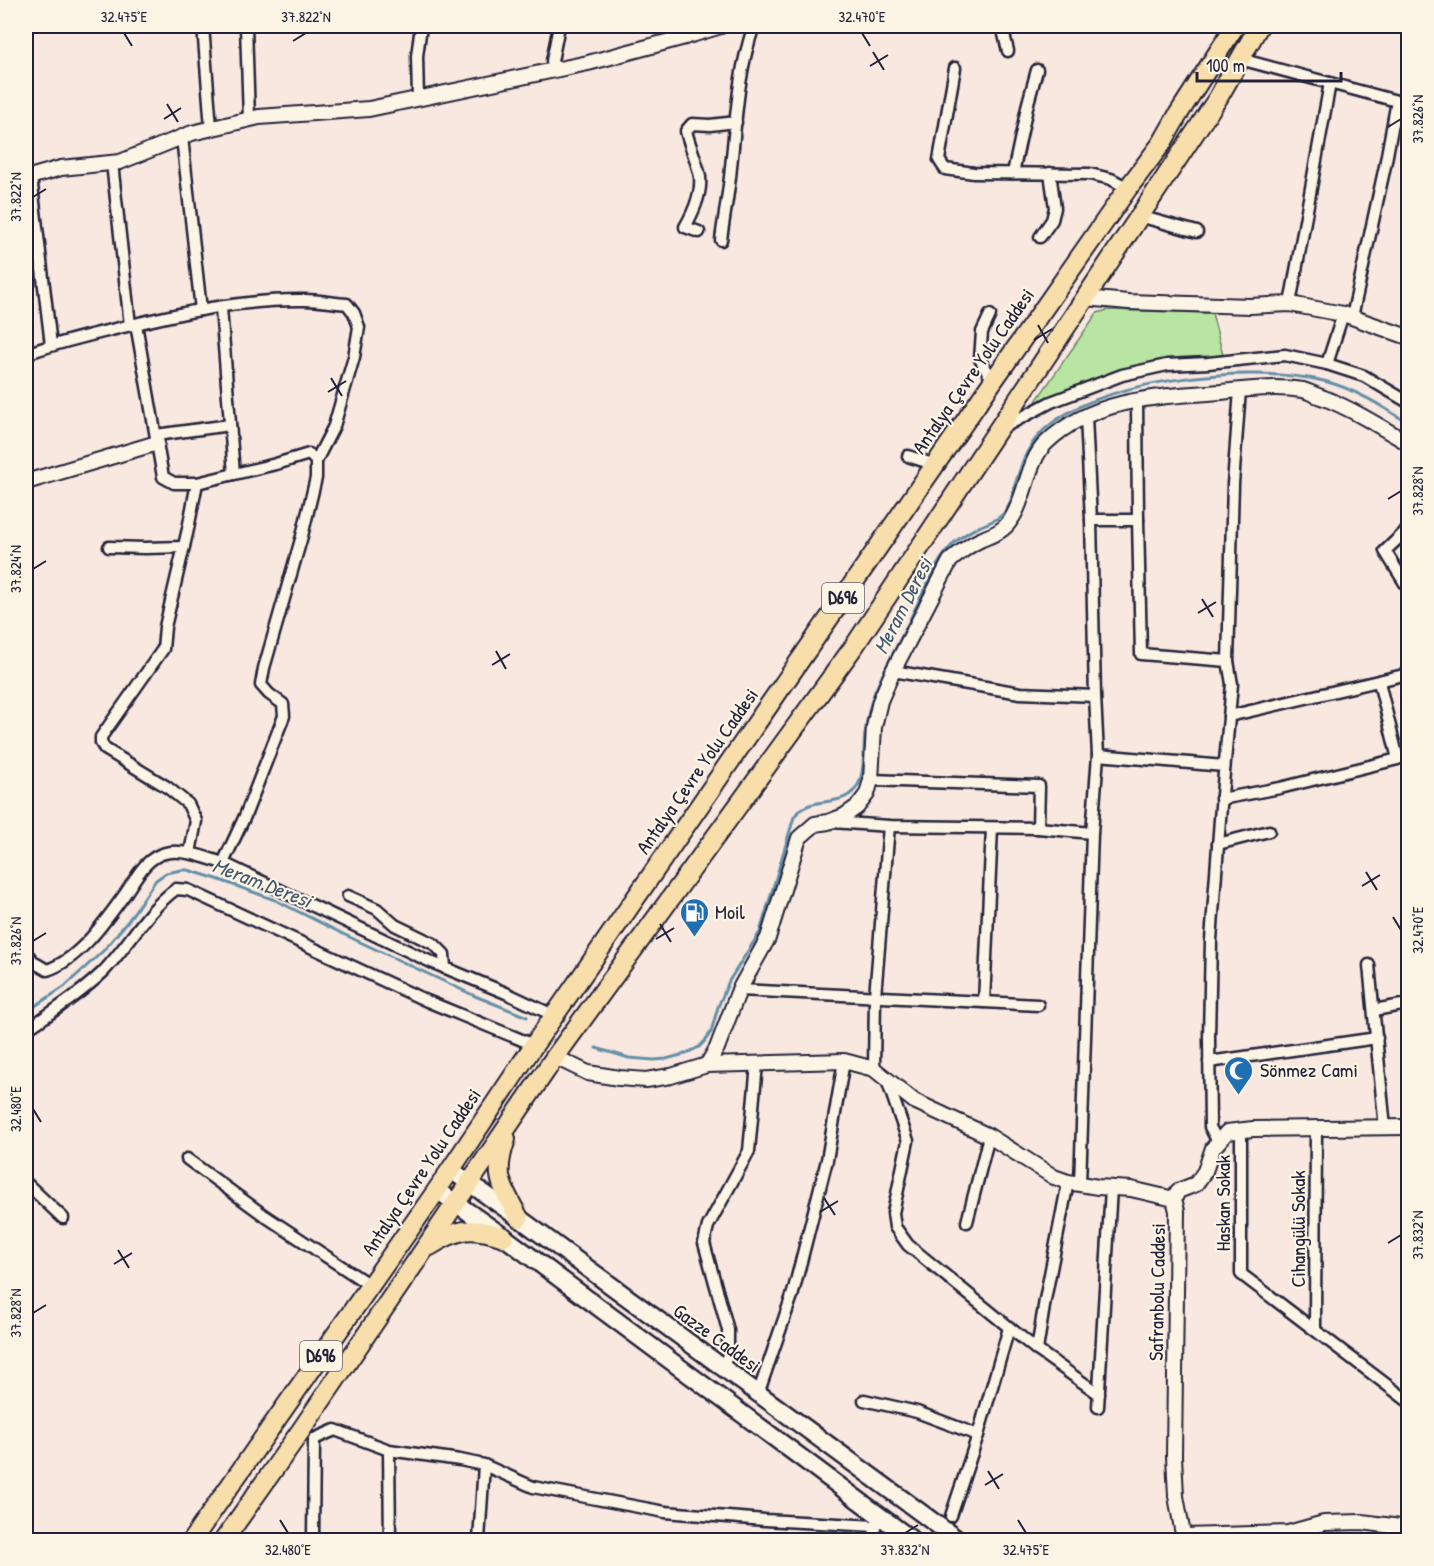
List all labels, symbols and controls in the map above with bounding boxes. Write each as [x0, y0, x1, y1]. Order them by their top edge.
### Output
text: 32.475°E [101, 6, 148, 27]
text: 37.822°N [281, 6, 331, 27]
text: 32.470°E [839, 6, 886, 27]
scale bar [1197, 45, 1341, 83]
text: 100 m [1206, 53, 1245, 78]
text: 37.826°N [1407, 95, 1428, 143]
text: 37.822°N [5, 172, 26, 222]
street label: Antalya Çevre Yolu Caddesi [905, 283, 1040, 459]
text: 37.828°N [1407, 467, 1428, 515]
text: 37.824°N [5, 545, 26, 593]
water label: Meram Deresi [866, 551, 940, 659]
road number: D696 [822, 583, 864, 613]
street label: Antalya Çevre Yolu Caddesi [629, 683, 764, 859]
water label: Meram Deresi [209, 850, 318, 915]
fuel station icon: Moil [678, 896, 710, 938]
place label: Moil [715, 898, 745, 925]
text: 32.470°E [1407, 906, 1428, 953]
text: 37.826°N [5, 917, 26, 965]
mosque icon: Sönmez Cami [1223, 1054, 1255, 1096]
place label: Sönmez Cami [1260, 1056, 1358, 1083]
street label: Antalya Çevre Yolu Caddesi [355, 1083, 487, 1261]
text: 32.480°E [5, 1086, 26, 1132]
street label: Haskan Sokak [1209, 1155, 1236, 1251]
street label: Cihangülü Sokak [1284, 1170, 1311, 1288]
text: 37.832°N [1407, 1210, 1428, 1260]
street label: Safranbolu Caddesi [1142, 1223, 1171, 1361]
text: 37.828°N [5, 1289, 26, 1337]
street label: Gazze Caddesi [668, 1297, 766, 1378]
road number: D696 [300, 1341, 342, 1371]
text: 32.480°E [265, 1539, 311, 1560]
text: 37.832°N [880, 1539, 930, 1560]
text: 32.475°E [1003, 1539, 1050, 1560]

